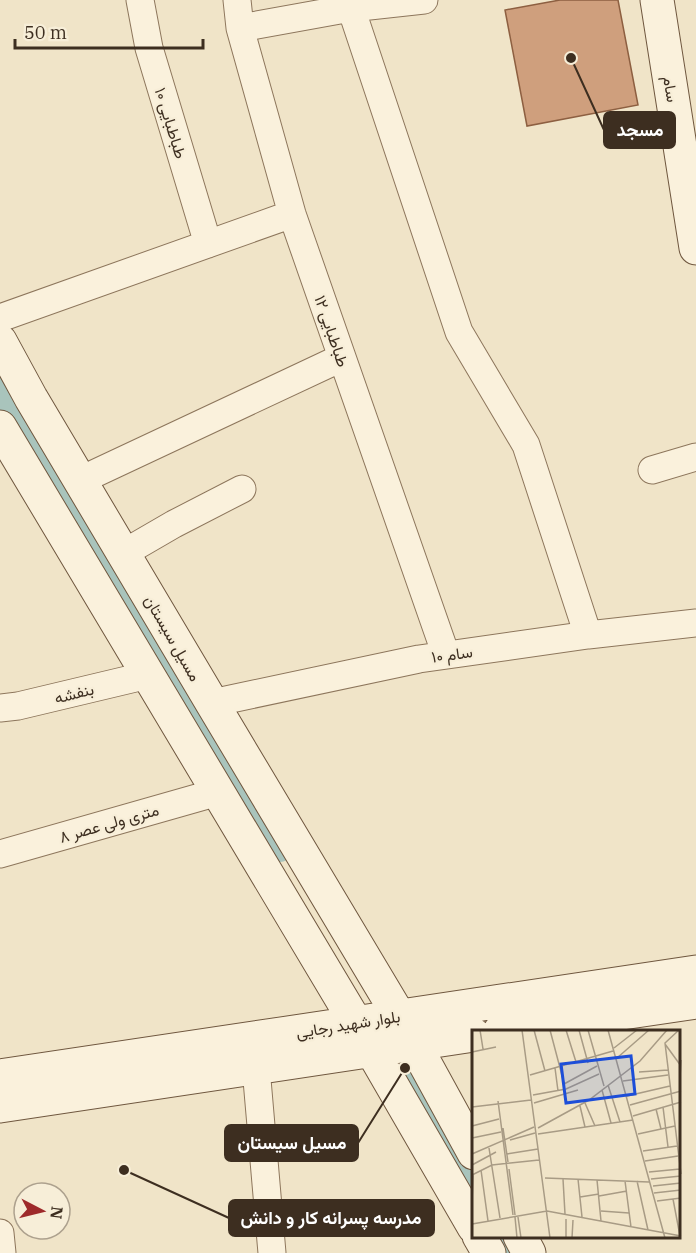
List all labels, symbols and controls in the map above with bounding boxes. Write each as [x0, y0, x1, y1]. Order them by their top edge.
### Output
scale bar [15, 12, 202, 50]
text: 50 m [24, 21, 67, 44]
street label: سام [658, 74, 683, 104]
street label: طباطبایی ۱۰ [150, 85, 191, 161]
callout: مسجد [604, 112, 675, 148]
text: مسجد [617, 118, 664, 141]
street label: طباطبایی ۱۲ [309, 292, 354, 370]
street label: مسیل سیستان [139, 591, 206, 685]
street label: سام ۱۰ [430, 641, 474, 668]
street label: بنفشه [52, 678, 96, 708]
street label: ۸ متری ولی عصر [57, 799, 161, 848]
street label: بلوار شهید رجایی [295, 1006, 402, 1043]
inset map [472, 1030, 681, 1238]
callout: مسیل سیستان [225, 1125, 358, 1161]
text: مسیل سیستان [238, 1131, 347, 1154]
north arrow [12, 1181, 72, 1241]
callout: مدرسه پسرانه کار و دانش [229, 1200, 434, 1236]
text: N [46, 1205, 68, 1220]
text: مدرسه پسرانه کار و دانش [240, 1206, 422, 1230]

